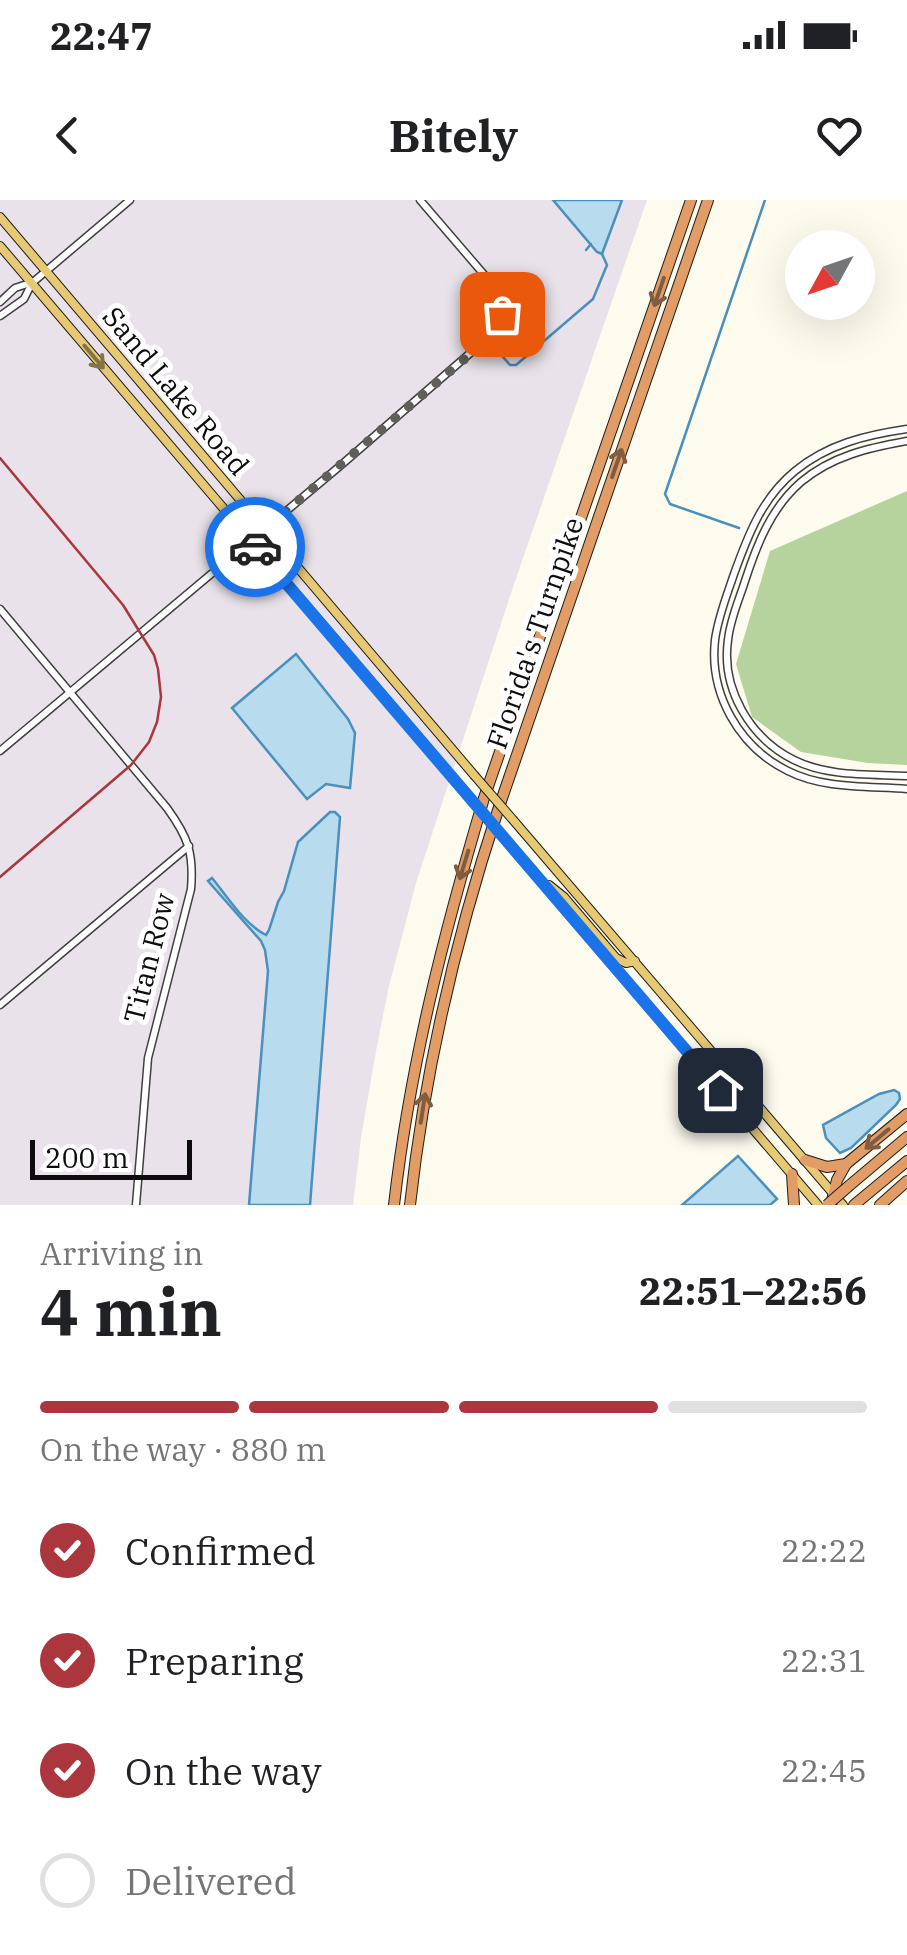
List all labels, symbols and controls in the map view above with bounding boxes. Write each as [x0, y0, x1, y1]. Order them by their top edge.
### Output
text: 22:47 [50, 11, 153, 60]
text: Bitely [389, 106, 518, 164]
icon: back [40, 108, 95, 163]
icon: heart [812, 108, 867, 163]
north arrow [785, 230, 875, 320]
map controls [785, 230, 875, 320]
pin [460, 272, 545, 357]
one-way arrow [649, 276, 667, 307]
icon: bag [475, 287, 530, 342]
street label: Sand Lake Road [95, 299, 258, 483]
one-way arrow [83, 344, 105, 370]
one-way arrow [610, 448, 628, 480]
courier [205, 497, 305, 597]
street label: Florida's Turnpike [477, 512, 592, 754]
icon: car [228, 520, 283, 575]
one-way arrow [454, 849, 472, 880]
street label: Titan Row [115, 889, 183, 1027]
pin [678, 1048, 763, 1133]
icon: home [693, 1063, 748, 1118]
one-way arrow [414, 1093, 433, 1125]
one-way arrow [864, 1128, 890, 1150]
scale bar [30, 1135, 192, 1180]
text: 200 m [45, 1139, 129, 1176]
text: Arriving in [40, 1232, 203, 1274]
text: 22:51–22:56 [639, 1266, 867, 1315]
text: 4 min [40, 1269, 222, 1354]
text: On the way · 880 m [40, 1428, 326, 1470]
icon: check [40, 1523, 95, 1578]
text: Confirmed [125, 1526, 316, 1575]
text: 22:22 [781, 1529, 867, 1571]
icon: check [40, 1633, 95, 1688]
text: Preparing [125, 1636, 304, 1685]
text: 22:31 [781, 1639, 867, 1681]
icon: check [40, 1743, 95, 1798]
text: On the way [125, 1746, 322, 1795]
text: 22:45 [781, 1749, 867, 1791]
text: Delivered [125, 1856, 297, 1905]

